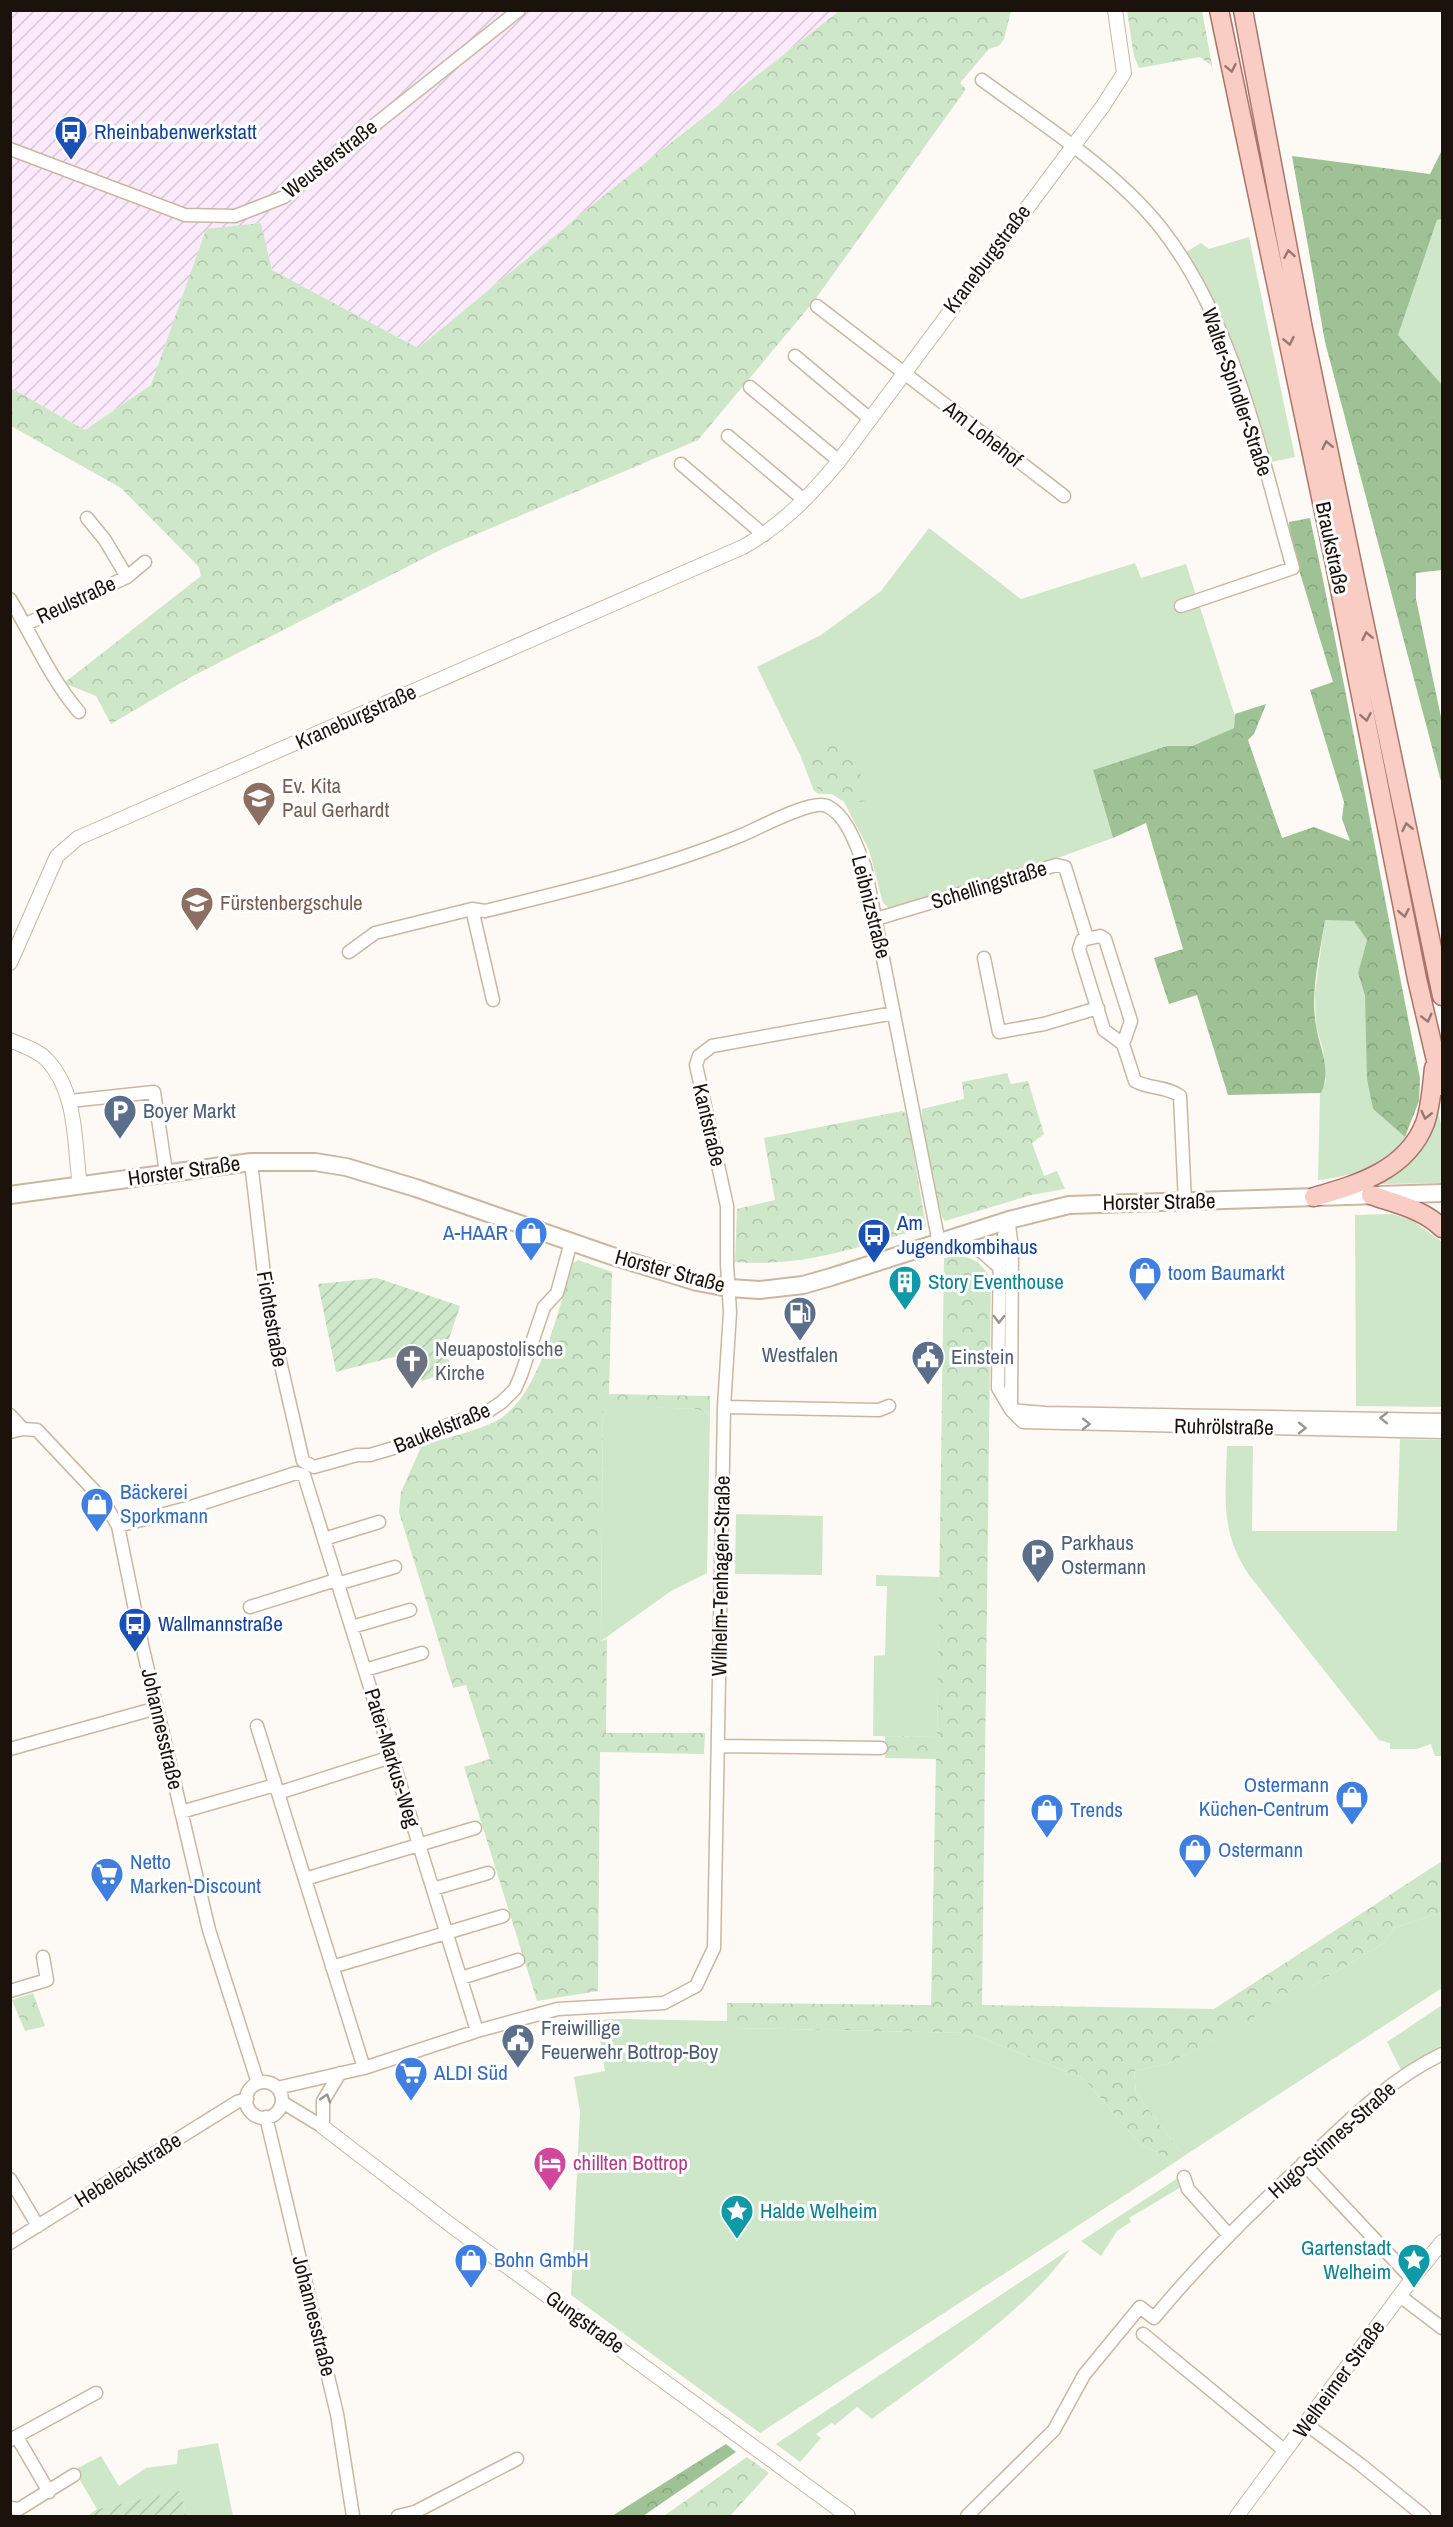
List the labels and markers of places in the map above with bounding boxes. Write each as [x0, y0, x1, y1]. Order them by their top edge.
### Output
bus stop icon: Rheinbabenwerkstatt [53, 114, 89, 161]
place label: Rheinbabenwerkstatt [94, 117, 257, 146]
place label: Ev. Kita Paul Gerhardt [282, 771, 389, 824]
school or university icon: Ev. Kita Paul Gerhardt [241, 780, 277, 827]
school or university icon: Fürstenbergschule [179, 885, 215, 932]
place label: Fürstenbergschule [220, 888, 363, 917]
parking icon: Boyer Markt [102, 1093, 138, 1140]
place label: Boyer Markt [143, 1096, 236, 1125]
place label: Am Jugendkombihaus [896, 1208, 1038, 1261]
shop icon: A-HAAR [513, 1215, 549, 1262]
bus stop icon: Am Jugendkombihaus [856, 1217, 892, 1264]
place label: A-HAAR [442, 1218, 508, 1247]
shop icon: toom Baumarkt [1127, 1255, 1163, 1302]
place label: toom Baumarkt [1168, 1258, 1285, 1287]
building icon: Story Eventhouse [887, 1264, 923, 1311]
place label: Story Eventhouse [928, 1267, 1064, 1296]
fuel station icon: Westfalen [782, 1295, 818, 1342]
place label: Neuapostolische Kirche [435, 1334, 563, 1387]
public building icon: Einstein [910, 1339, 946, 1386]
place label: Westfalen [762, 1340, 838, 1369]
place label: Einstein [951, 1342, 1014, 1371]
church icon: Neuapostolische Kirche [394, 1343, 430, 1390]
place label: Bäckerei Sporkmann [120, 1477, 208, 1530]
shop icon: Bäckerei Sporkmann [79, 1486, 115, 1533]
place label: Parkhaus Ostermann [1061, 1528, 1146, 1581]
parking icon: Parkhaus Ostermann [1020, 1537, 1056, 1584]
bus stop icon: Wallmannstraße [117, 1606, 153, 1653]
place label: Wallmannstraße [158, 1609, 283, 1638]
place label: Ostermann Küchen-Centrum [1199, 1770, 1329, 1823]
shop icon: Ostermann Küchen-Centrum [1334, 1779, 1370, 1826]
shop icon: Trends [1029, 1792, 1065, 1839]
place label: Trends [1070, 1795, 1123, 1824]
shop icon: Ostermann [1177, 1832, 1213, 1879]
place label: Ostermann [1218, 1835, 1303, 1864]
place label: Netto Marken-Discount [130, 1847, 261, 1900]
supermarket icon: Netto Marken-Discount [89, 1856, 125, 1903]
place label: Freiwillige Feuerwehr Bottrop-Boy [541, 2013, 719, 2066]
public building icon: Freiwillige Feuerwehr Bottrop-Boy [500, 2022, 536, 2069]
supermarket icon: ALDI Süd [393, 2055, 429, 2102]
place label: ALDI Süd [433, 2058, 508, 2087]
hotel icon: chillten Bottrop [532, 2145, 568, 2192]
place label: chillten Bottrop [573, 2148, 688, 2177]
place icon: Halde Welheim [719, 2193, 755, 2240]
place label: Halde Welheim [760, 2196, 877, 2225]
place label: Gartenstadt Welheim [1301, 2233, 1391, 2286]
shop icon: Bohn GmbH [453, 2242, 489, 2289]
place icon: Gartenstadt Welheim [1396, 2242, 1432, 2289]
place label: Bohn GmbH [494, 2245, 589, 2274]

